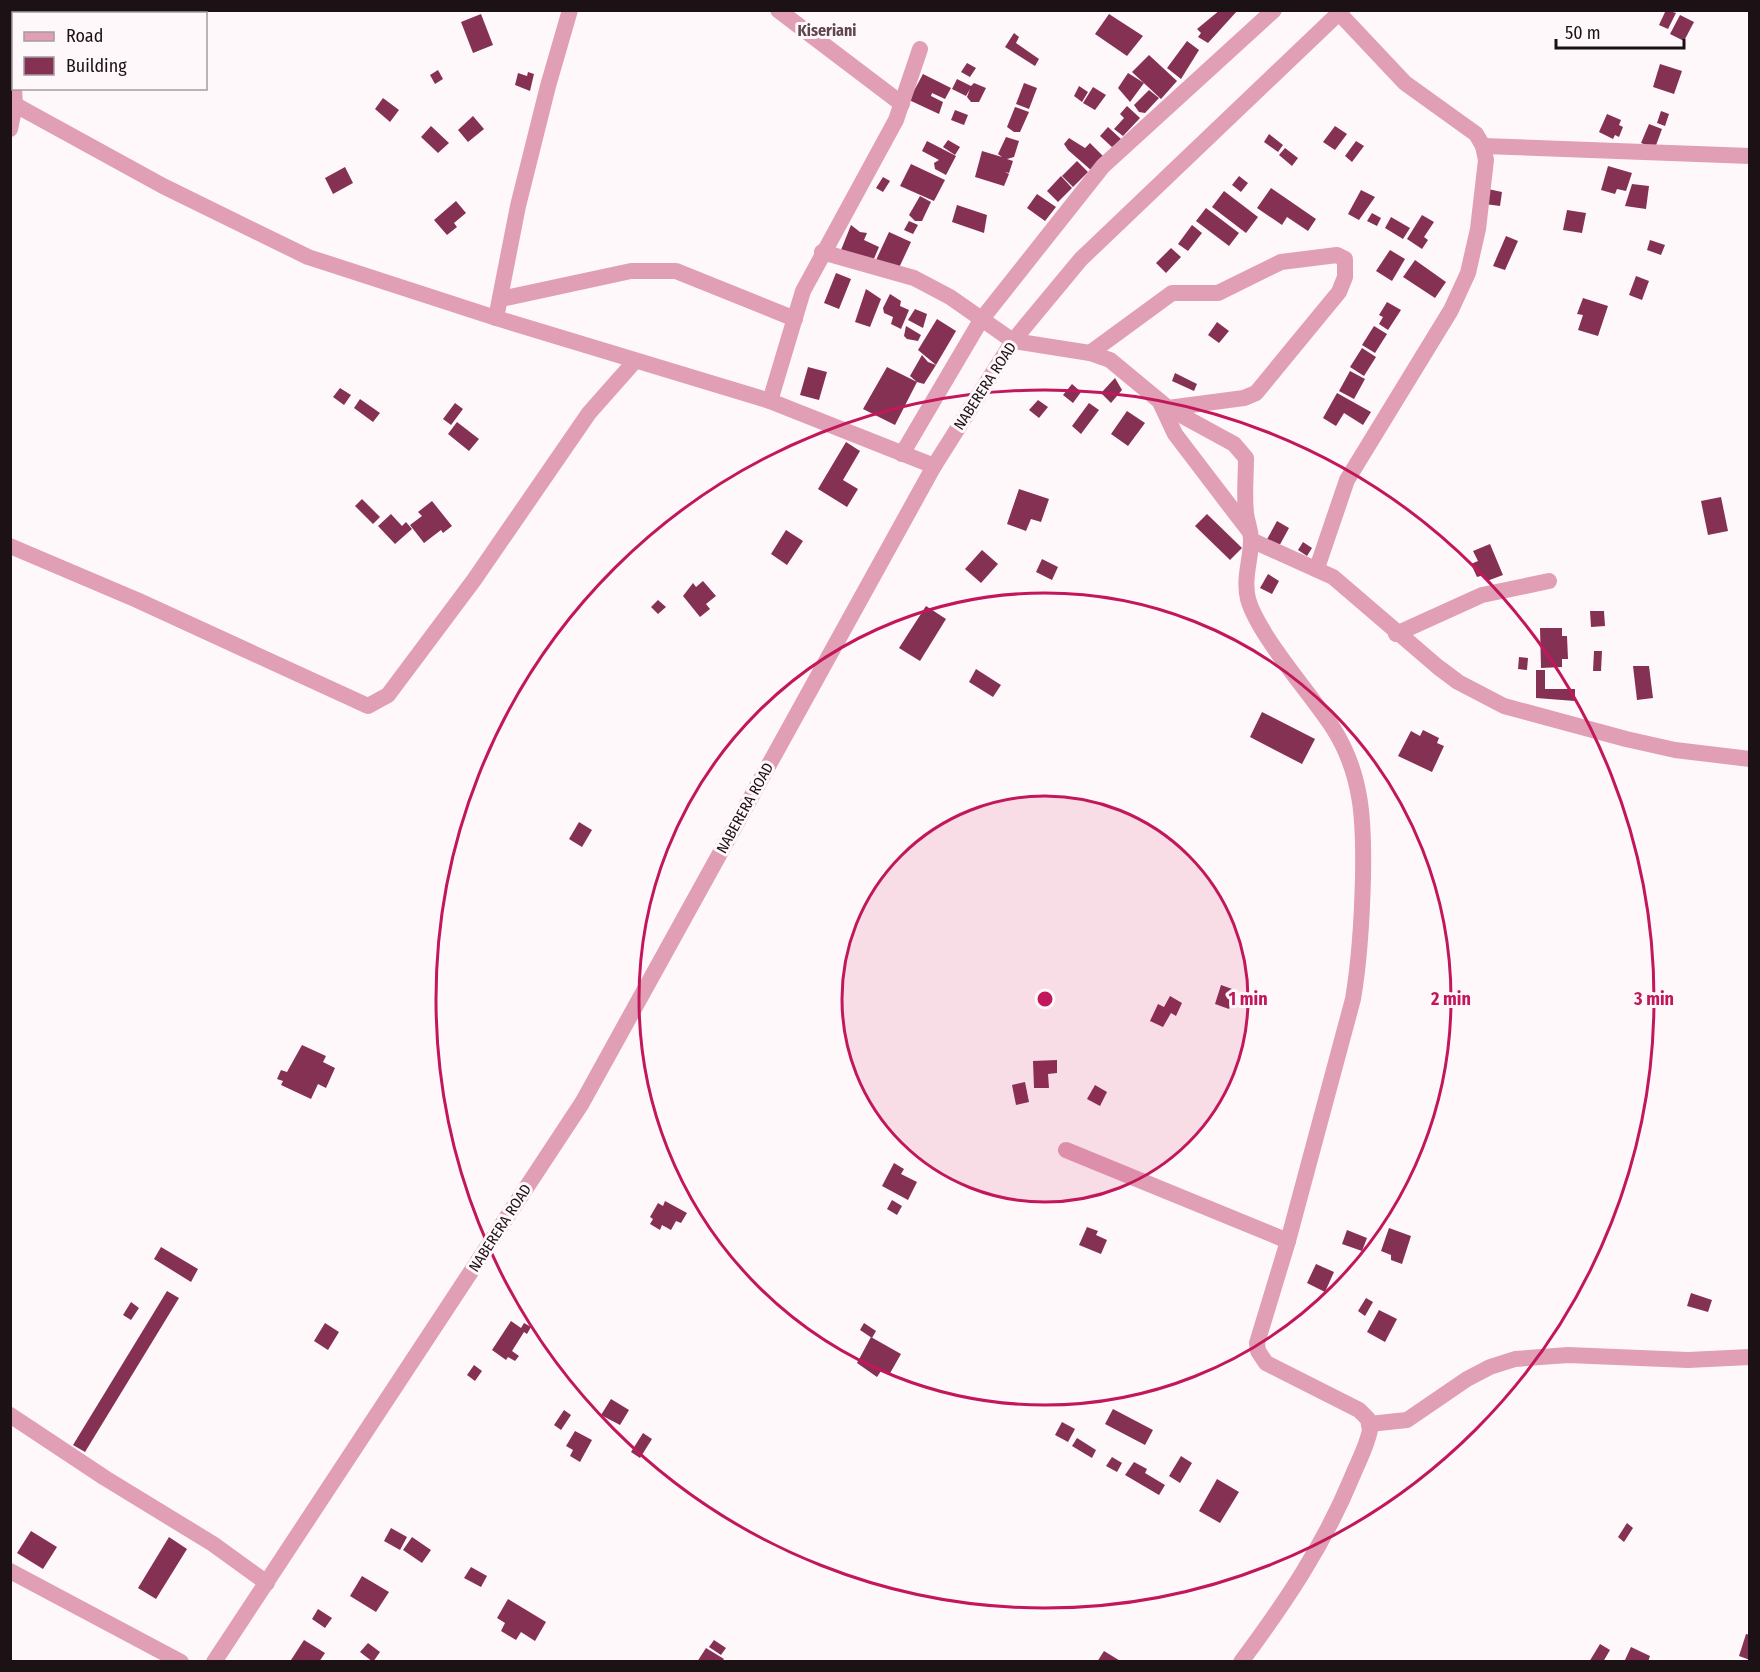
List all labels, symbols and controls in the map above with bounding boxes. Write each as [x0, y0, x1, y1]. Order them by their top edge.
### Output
legend [12, 12, 207, 90]
scale bar [1556, 12, 1684, 50]
district label: Kiseriani [797, 21, 857, 40]
text: 50 m [1565, 22, 1601, 44]
text: Road [66, 25, 103, 47]
text: Building [66, 55, 127, 77]
street label: NABERERA ROAD [950, 339, 1020, 433]
street label: NABERERA ROAD [713, 759, 777, 857]
text: 1 min [1228, 988, 1268, 1010]
text: 2 min [1430, 988, 1471, 1010]
text: 3 min [1633, 988, 1674, 1010]
centre of rings [1035, 989, 1055, 1009]
street label: NABERERA ROAD [465, 1181, 535, 1275]

